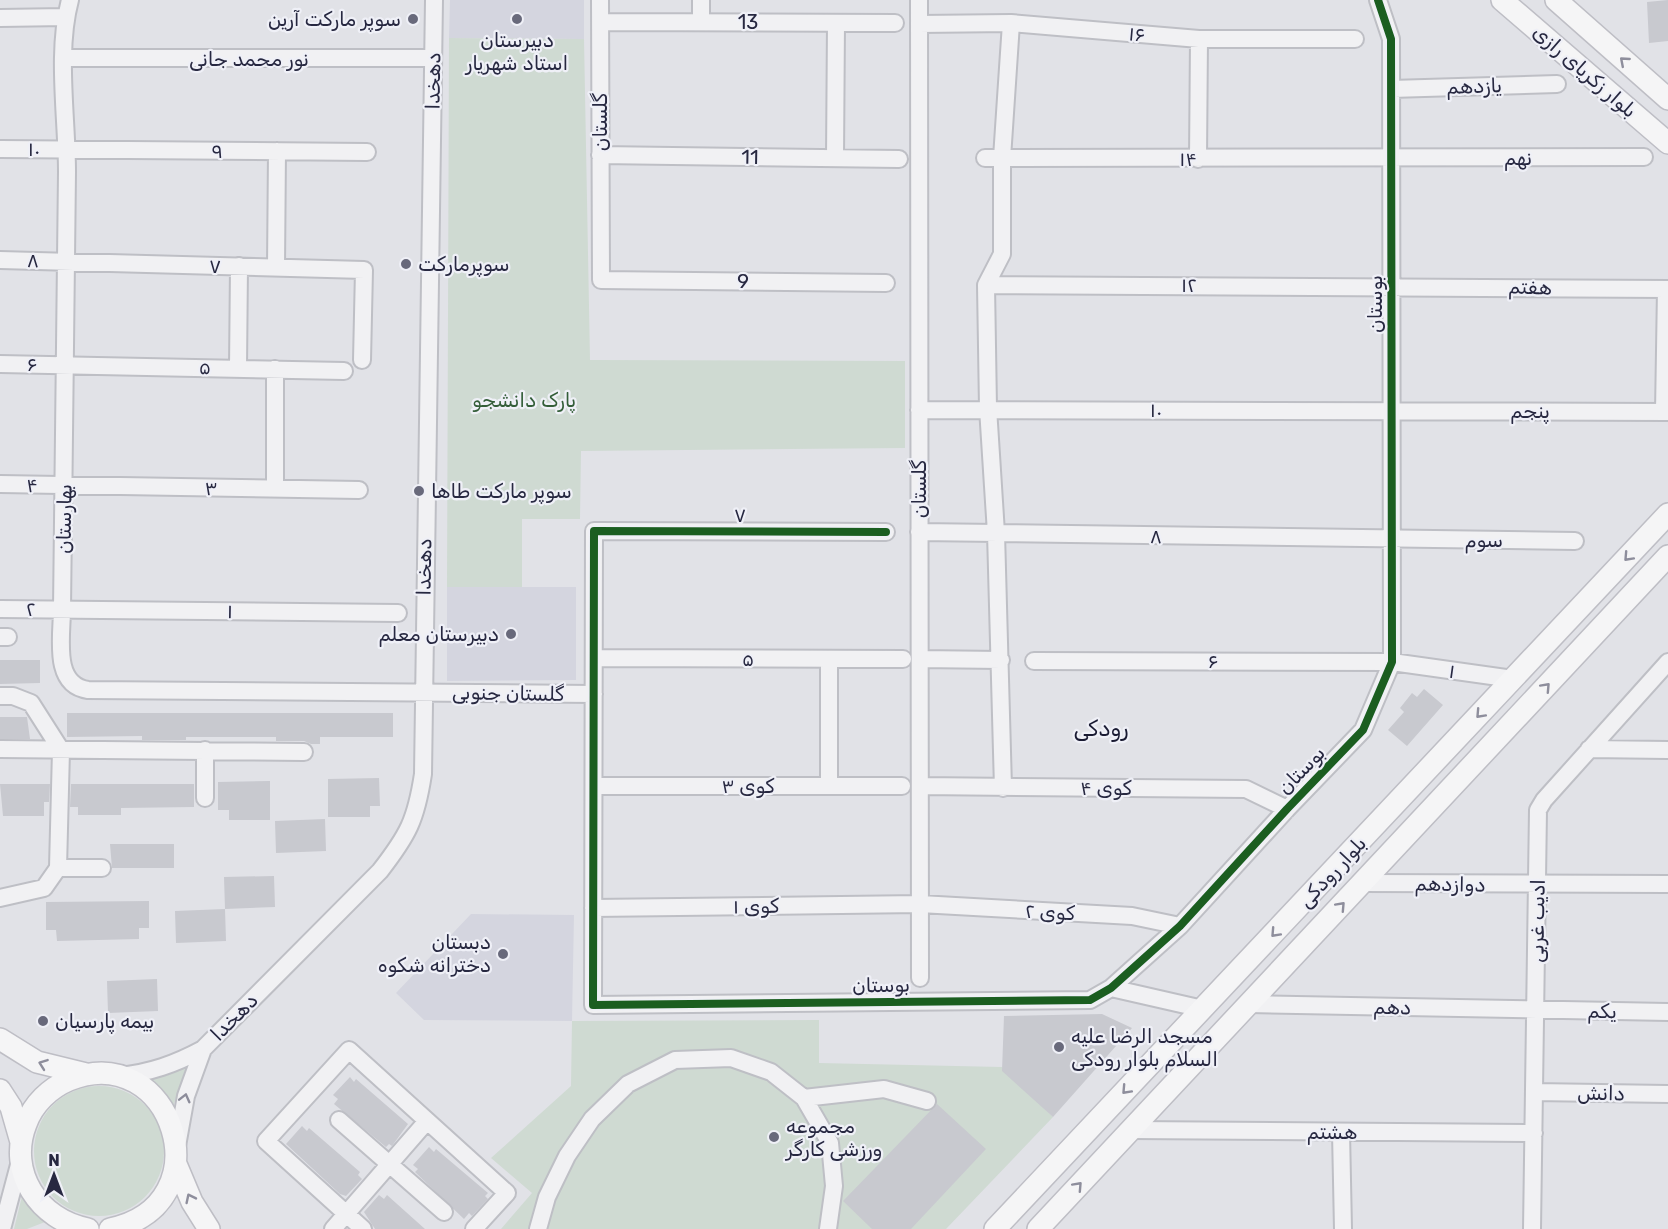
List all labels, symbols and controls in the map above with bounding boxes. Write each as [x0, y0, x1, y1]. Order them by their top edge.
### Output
place label: سوپر مارکت آرین [268, 7, 401, 33]
street label: 13 [738, 10, 758, 34]
marker: سوپر مارکت آرین [406, 12, 420, 26]
marker: دبیرستان استاد شهریار [510, 12, 524, 26]
street label: بلوار زکریای رازی [1528, 19, 1642, 123]
street label: ۱۶ [1128, 21, 1146, 47]
place label: دبیرستان استاد شهریار [465, 28, 568, 75]
street label: نور محمد جانی [189, 47, 309, 71]
street label: دهخدا [421, 52, 445, 110]
one-way arrow [1620, 57, 1631, 68]
street label: یازدهم [1446, 73, 1502, 100]
street label: گلستان [588, 93, 612, 151]
street label: ۱۰ [28, 137, 40, 161]
street label: ۹ [211, 139, 223, 163]
street label: 11 [741, 145, 759, 169]
street label: نهم [1504, 146, 1532, 171]
street label: ۱۴ [1179, 147, 1197, 171]
street label: ۸ [26, 248, 40, 272]
place label: سوپرمارکت [418, 252, 510, 278]
street label: ۷ [208, 254, 222, 278]
marker: سوپرمارکت [399, 257, 413, 271]
street label: 9 [737, 269, 749, 293]
street label: ۱۲ [1181, 273, 1197, 297]
street label: بوستان [1363, 275, 1387, 333]
street label: هفتم [1508, 275, 1552, 300]
street label: ۶ [27, 352, 37, 376]
street label: ۵ [198, 355, 212, 379]
park label: پارک دانشجو [472, 388, 576, 414]
street label: ۱۰ [1150, 398, 1162, 422]
street label: پنجم [1510, 399, 1550, 425]
street label: گلستان [907, 460, 931, 518]
street label: ۴ [26, 473, 38, 497]
street label: ۳ [204, 476, 218, 500]
place label: سوپر مارکت طاها [431, 479, 572, 505]
street label: بهارستان [51, 484, 77, 554]
marker: سوپر مارکت طاها [412, 484, 426, 498]
street label: ۷ [734, 503, 746, 527]
street label: ۸ [1149, 524, 1163, 548]
street label: سوم [1465, 528, 1503, 554]
street label: دهخدا [412, 538, 436, 596]
one-way arrow [1624, 550, 1635, 560]
street label: ۲ [26, 597, 36, 621]
street label: ۱ [227, 599, 233, 623]
place label: دبیرستان معلم [378, 622, 499, 647]
marker: دبیرستان معلم [504, 627, 518, 641]
street label: ۵ [742, 647, 754, 671]
street label: ۶ [1208, 649, 1218, 673]
street label: ۱ [1447, 659, 1457, 683]
street label: گلستان جنوبی [452, 680, 564, 706]
one-way arrow [1539, 683, 1550, 694]
one-way arrow [1476, 708, 1487, 718]
district label: رودکی [1074, 715, 1128, 742]
street label: بوستان [1272, 741, 1330, 799]
street label: کوی ۳ [721, 774, 775, 798]
street label: کوی ۴ [1080, 776, 1132, 800]
street label: بلوار رودکی [1293, 831, 1371, 913]
street label: دوازدهم [1414, 871, 1486, 898]
street label: ادیب غربی [1524, 879, 1550, 963]
street label: کوی ۱ [733, 894, 779, 918]
street label: کوی ۲ [1024, 899, 1076, 925]
one-way arrow [1334, 903, 1345, 913]
one-way arrow [1271, 925, 1282, 936]
place label: دبستان دخترانه شکوه [378, 930, 491, 977]
marker: دبستان دخترانه شکوه [496, 947, 510, 961]
street label: بوستان [852, 972, 910, 998]
street label: دهخدا [205, 988, 263, 1046]
street label: دهم [1373, 995, 1411, 1020]
street label: یکم [1587, 999, 1617, 1024]
place label: بیمه پارسیان [55, 1009, 154, 1035]
marker: بیمه پارسیان [36, 1014, 50, 1028]
place label: مسجد الرضا علیه السلام بلوار رودکی [1071, 1024, 1218, 1073]
marker: مسجد الرضا علیه السلام بلوار رودکی [1052, 1040, 1066, 1054]
one-way arrow [38, 1059, 49, 1071]
street label: دانش [1577, 1081, 1625, 1105]
one-way arrow [1123, 1082, 1134, 1093]
one-way arrow [178, 1093, 191, 1103]
place label: مجموعه ورزشی کارگر [785, 1114, 882, 1161]
street label: هشتم [1307, 1120, 1357, 1145]
marker: مجموعه ورزشی کارگر [767, 1130, 781, 1144]
north arrow [24, 1145, 84, 1205]
text: N [48, 1151, 60, 1170]
one-way arrow [1071, 1183, 1082, 1193]
one-way arrow [186, 1193, 197, 1204]

